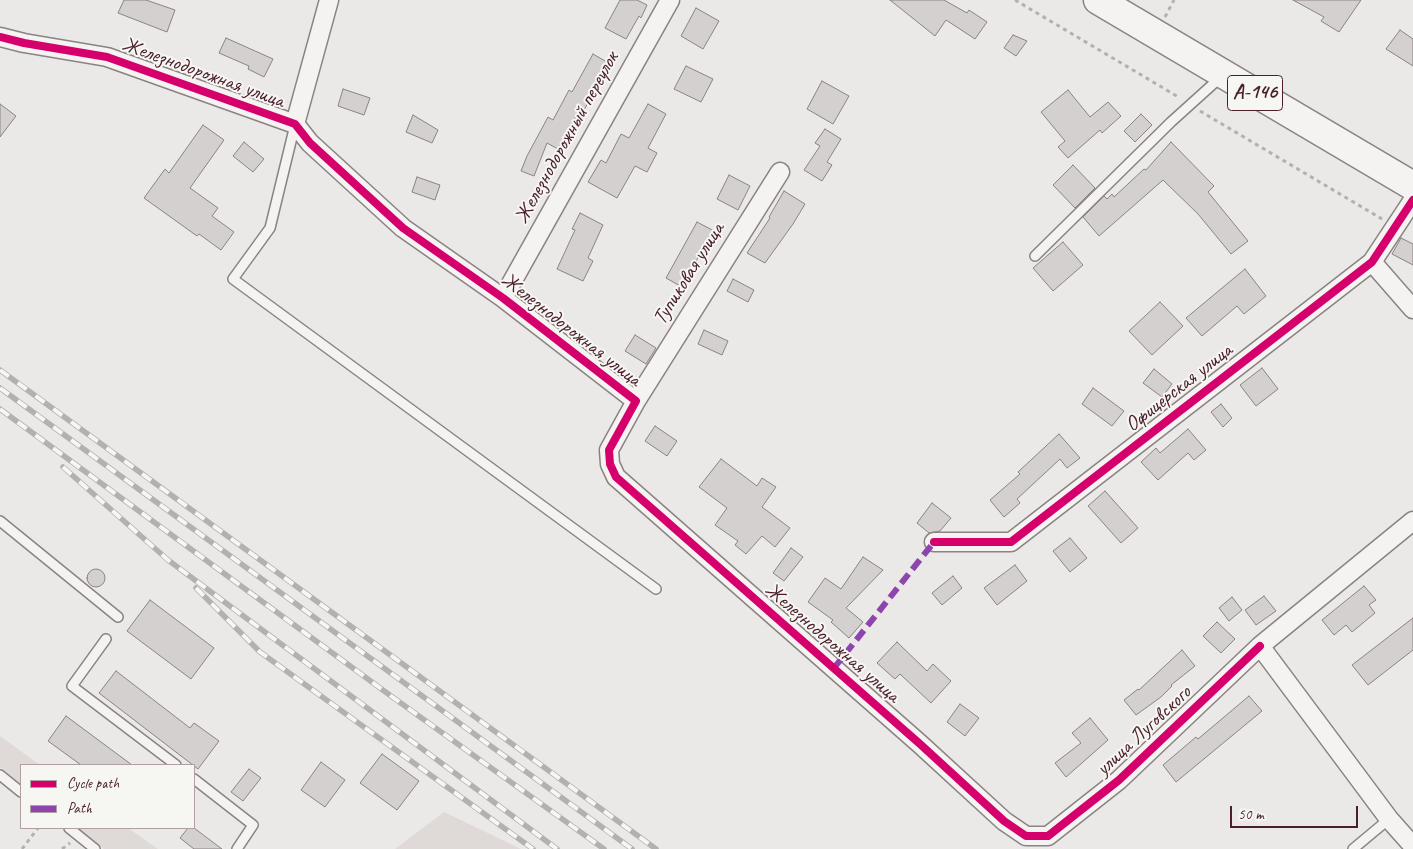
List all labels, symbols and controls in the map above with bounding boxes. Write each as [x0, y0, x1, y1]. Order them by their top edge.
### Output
street label: Железнодорожная улица [118, 32, 288, 114]
street label: Железнодорожный переулок [509, 48, 625, 228]
road number: А-146 [1228, 76, 1282, 110]
street label: Тупиковая улица [648, 218, 730, 330]
street label: Железнодорожная улица [496, 268, 646, 392]
street label: Офицерская улица [1120, 338, 1238, 438]
street label: Железнодорожная улица [759, 577, 905, 709]
street label: улица Луговского [1091, 681, 1197, 781]
legend [20, 764, 195, 829]
text: Cycle path [67, 774, 119, 793]
scale bar [1233, 796, 1360, 828]
text: Path [67, 799, 92, 818]
text: 50 m [1238, 805, 1264, 824]

